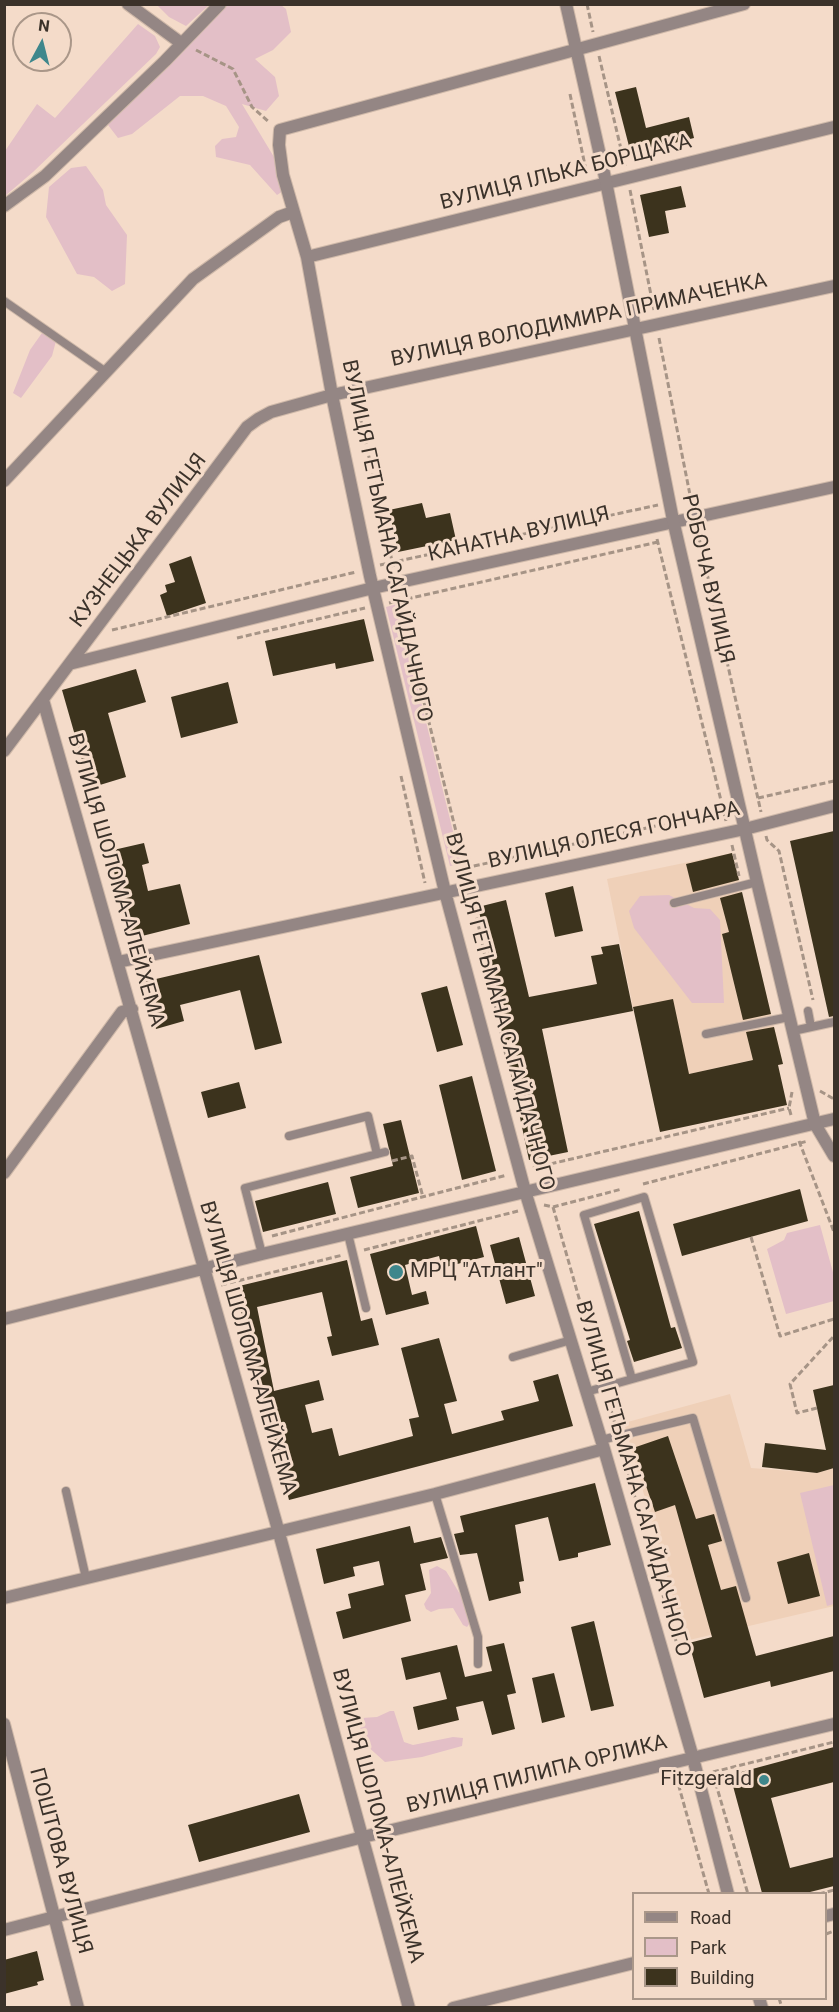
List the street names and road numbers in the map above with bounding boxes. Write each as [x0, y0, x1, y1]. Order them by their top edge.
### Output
street label: ВУЛИЦЯ ІЛЬКА БОРЩАКА [438, 130, 694, 216]
street label: ВУЛИЦЯ ВОЛОДИМИРА ПРИМАЧЕНКА [389, 269, 769, 373]
street label: ВУЛИЦЯ ГЕТЬМАНА САГАЙДАЧНОГО [335, 358, 437, 724]
street label: КУЗНЕЦЬКА ВУЛИЦЯ [65, 449, 213, 633]
street label: РОБОЧА ВУЛИЦЯ [675, 492, 739, 666]
street label: КАНАТНА ВУЛИЦЯ [426, 502, 612, 568]
street label: ВУЛИЦЯ ШОЛОМА-АЛЕЙХЕМА [61, 731, 169, 1029]
street label: ВУЛИЦЯ ОЛЕСЯ ГОНЧАРА [486, 797, 742, 875]
street label: ВУЛИЦЯ ГЕТЬМАНА САГАЙДАЧНОГО [439, 830, 559, 1194]
street label: ВУЛИЦЯ ШОЛОМА-АЛЕЙХЕМА [193, 1199, 301, 1497]
street label: ВУЛИЦЯ ГЕТЬМАНА САГАЙДАЧНОГО [569, 1298, 695, 1660]
street label: ВУЛИЦЯ ШОЛОМА-АЛЕЙХЕМА [326, 1666, 428, 1966]
street label: ВУЛИЦЯ ПИЛИПА ОРЛИКА [404, 1730, 670, 1820]
street label: ПОШТОВА ВУЛИЦЯ [23, 1765, 97, 1957]

